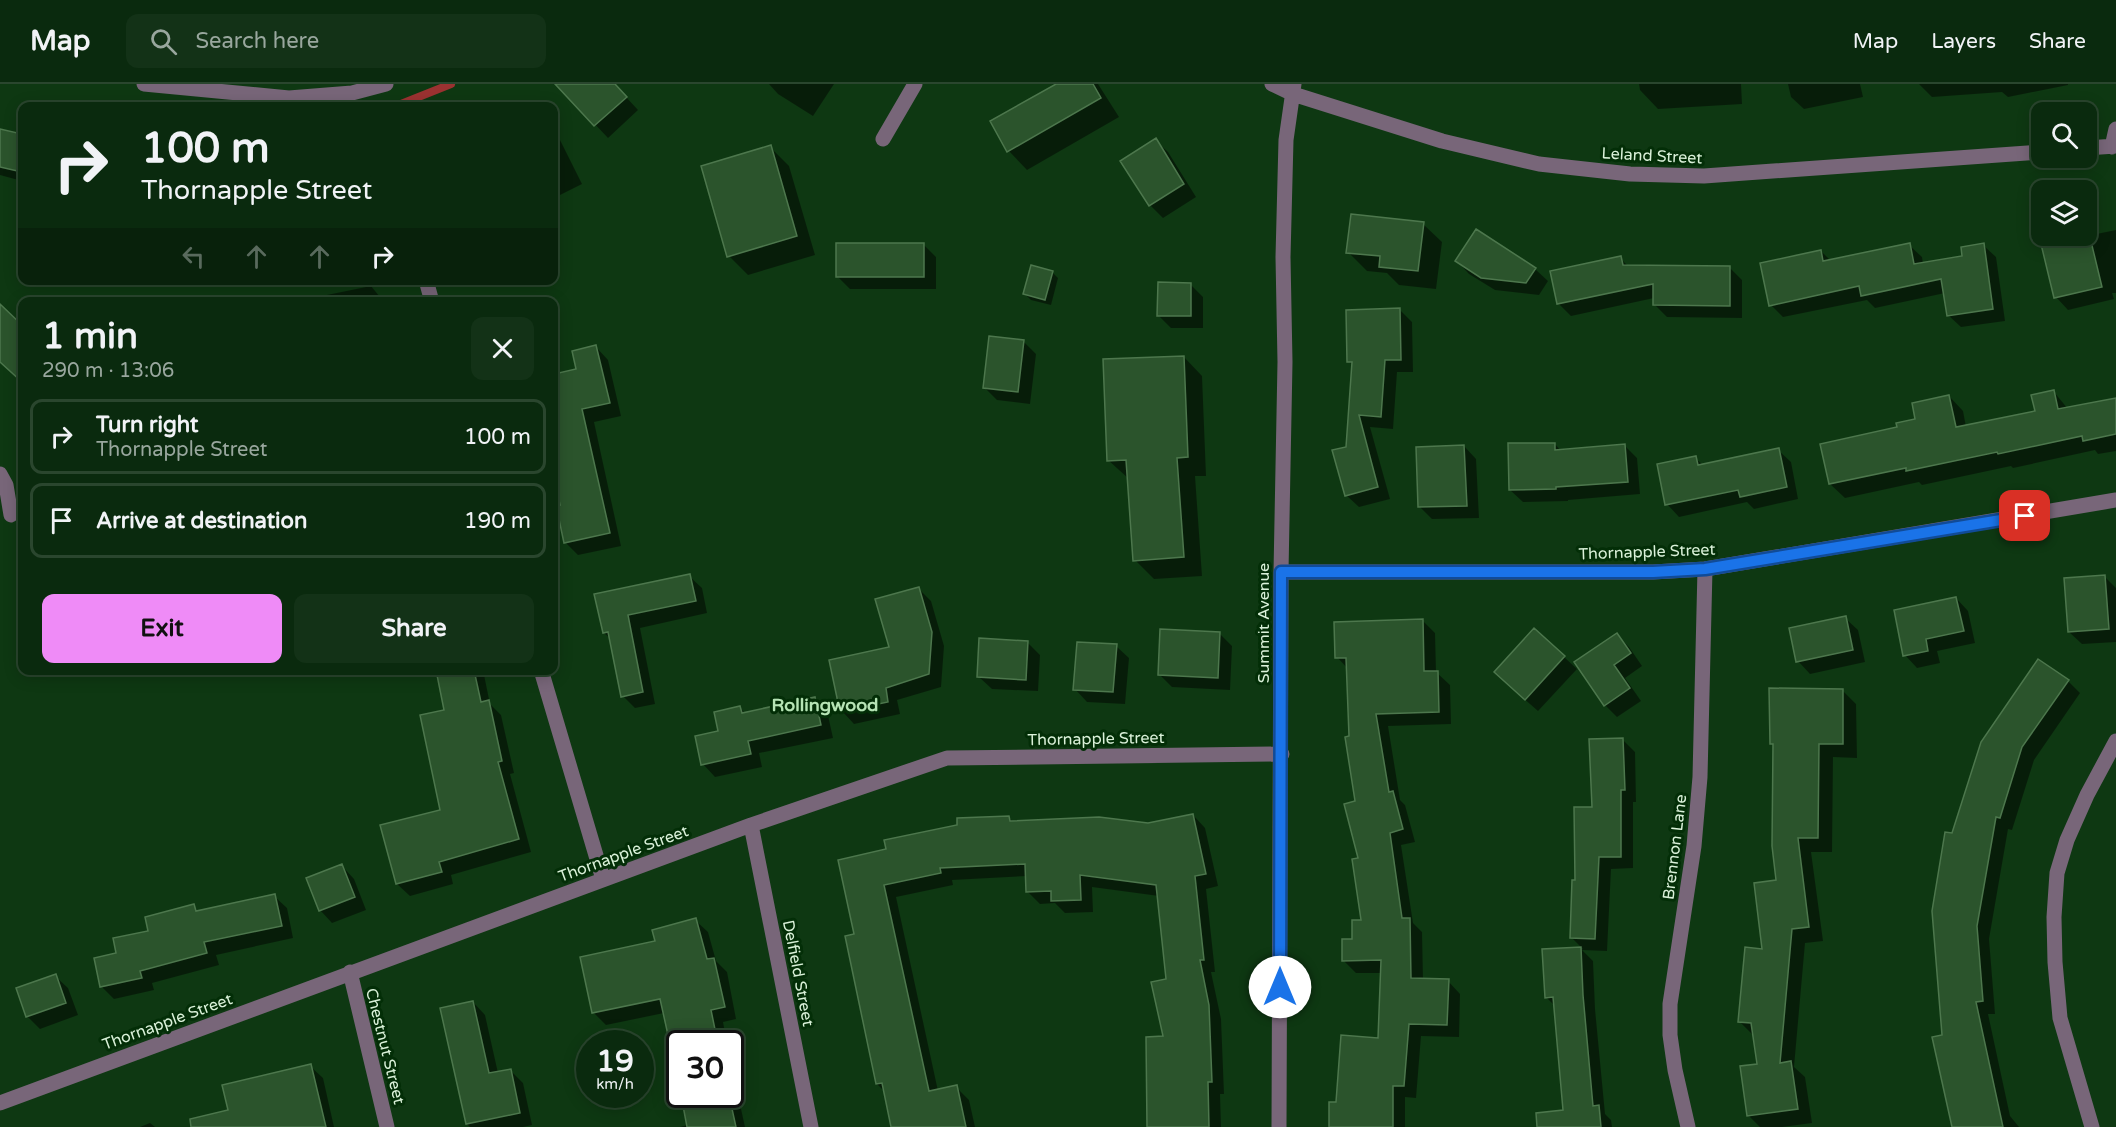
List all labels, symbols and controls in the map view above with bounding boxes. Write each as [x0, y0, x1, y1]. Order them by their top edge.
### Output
search box [126, 14, 546, 68]
text: Map [30, 24, 90, 58]
icon: search [147, 25, 180, 58]
text: Search here [195, 28, 319, 54]
text: Map [1853, 29, 1898, 54]
text: Layers [1931, 29, 1996, 54]
text: Share [2029, 29, 2086, 54]
map controls [2031, 102, 2097, 246]
button: search [2031, 102, 2097, 168]
text: 100 m [141, 123, 270, 174]
icon: right [42, 126, 120, 204]
street label: Leland Street [1601, 143, 1703, 169]
text: Thornapple Street [141, 174, 372, 207]
button: layers [2031, 180, 2097, 246]
icon: left [177, 240, 210, 273]
icon: ahead [240, 240, 273, 273]
icon: ahead [303, 240, 336, 273]
icon: right [366, 240, 399, 273]
text: 1 min [42, 315, 138, 358]
button: close [471, 317, 534, 380]
text: 290 m · 13:06 [42, 359, 174, 383]
text: Turn right [96, 412, 198, 438]
icon: right [45, 420, 78, 453]
text: 100 m [464, 424, 531, 450]
text: Thornapple Street [96, 438, 267, 462]
pin [1999, 490, 2050, 541]
icon: arrive [2008, 499, 2041, 532]
icon: arrive [45, 504, 78, 537]
text: Arrive at destination [96, 508, 307, 534]
text: 190 m [464, 508, 531, 534]
street label: Thornapple Street [1578, 540, 1716, 564]
street label: Summit Avenue [1254, 563, 1274, 683]
button: Exit [42, 594, 282, 663]
button: Share [294, 594, 534, 663]
district label: Rollingwood [772, 694, 878, 716]
street label: Thornapple Street [1027, 728, 1165, 750]
street label: Brennon Lane [1659, 793, 1691, 901]
street label: Thornapple Street [556, 821, 691, 887]
street label: Delfield Street [778, 918, 818, 1028]
position arrow [1248, 955, 1312, 1019]
street label: Chestnut Street [361, 986, 409, 1106]
street label: Thornapple Street [100, 989, 235, 1055]
speed limit sign: 30 [666, 1030, 744, 1108]
text: 19 [596, 1043, 634, 1080]
text: km/h [596, 1075, 634, 1093]

